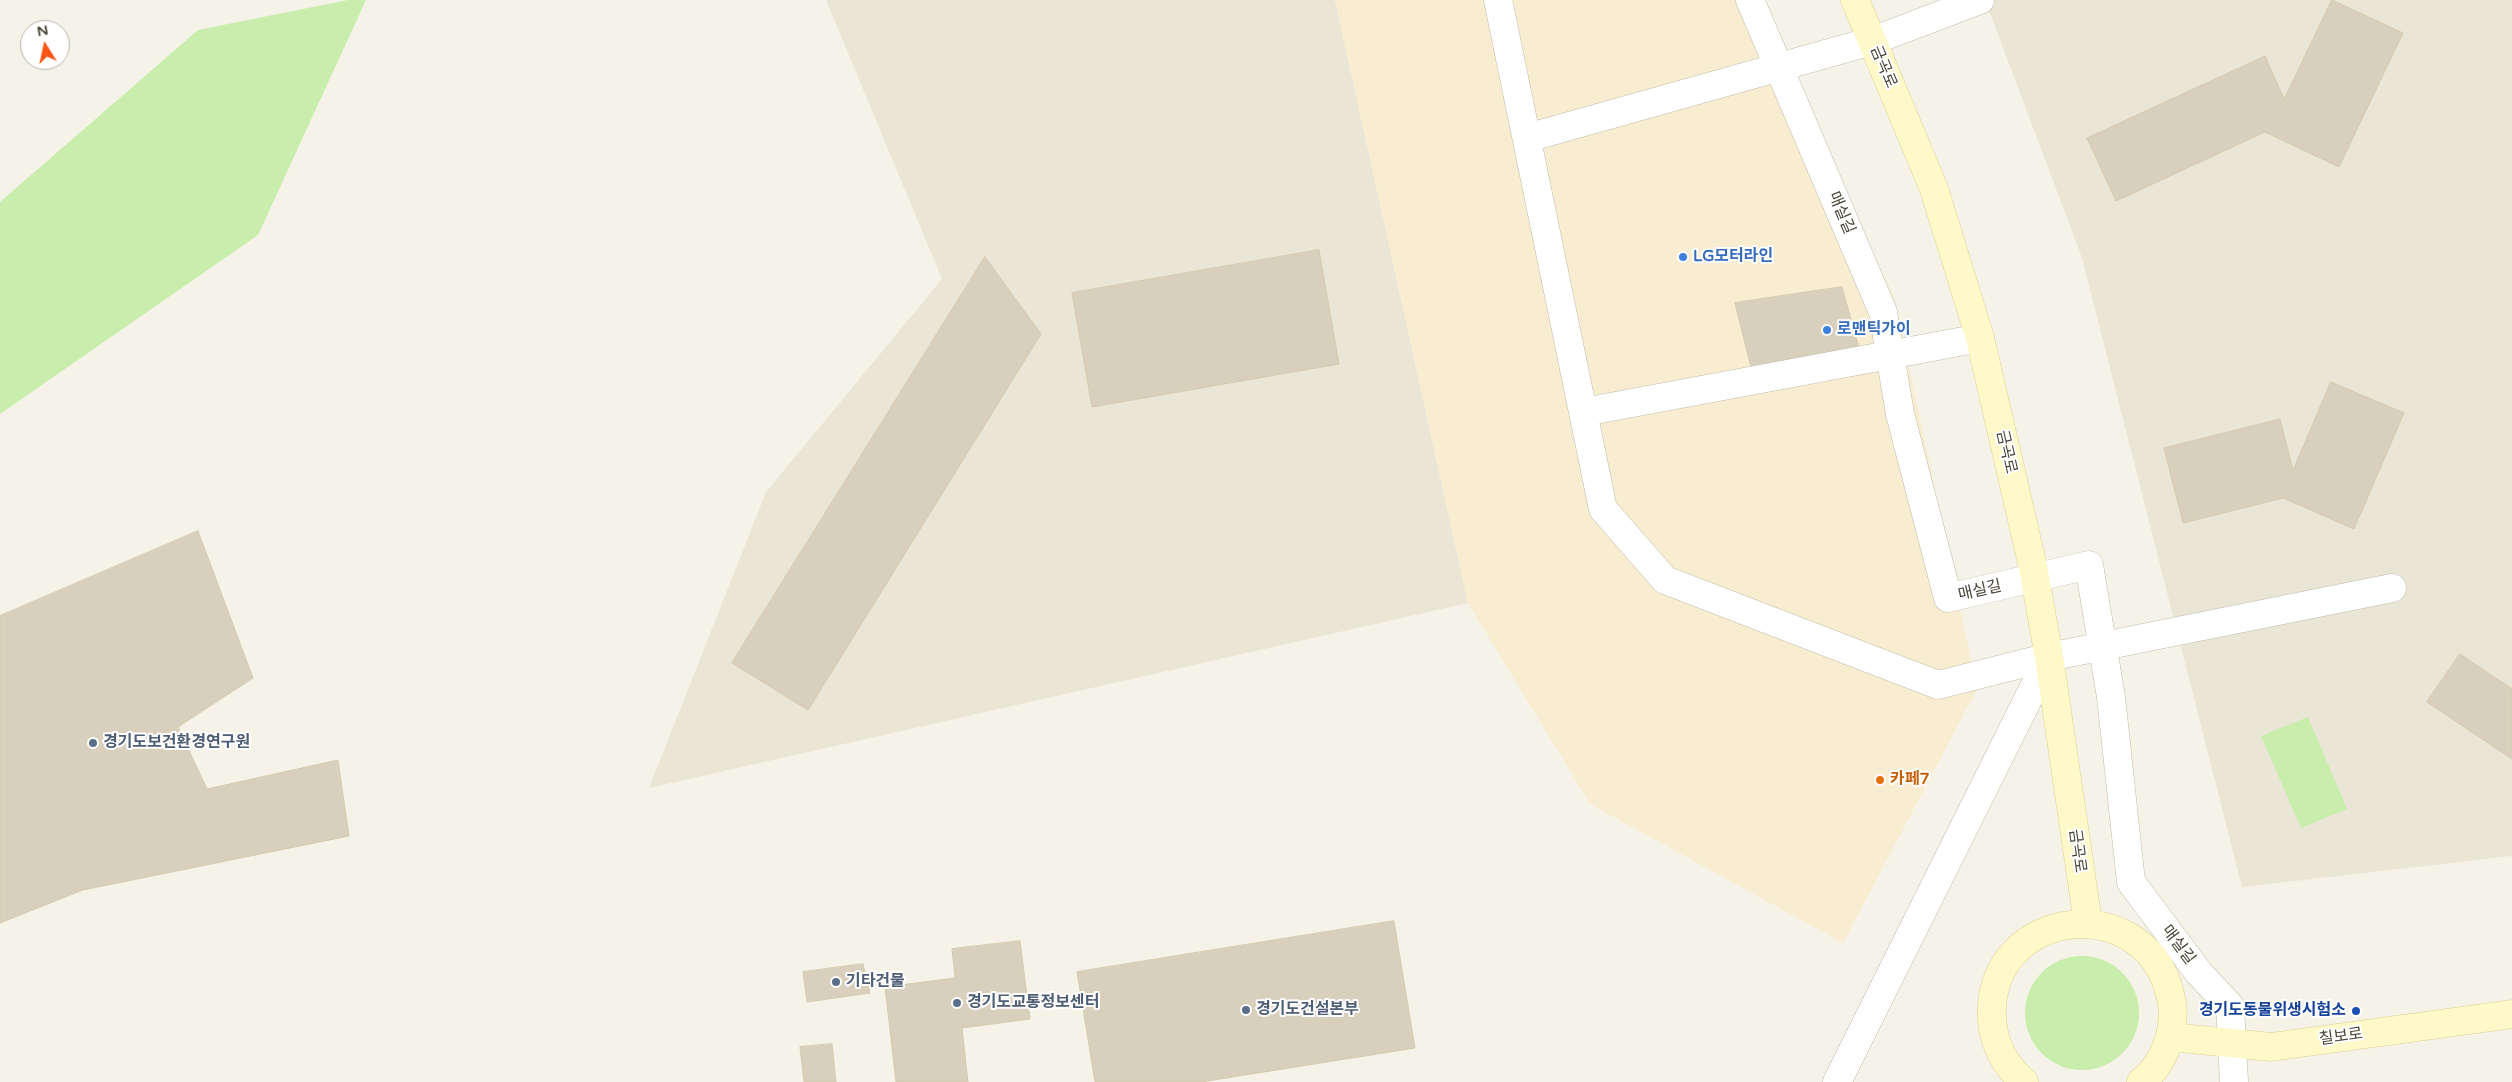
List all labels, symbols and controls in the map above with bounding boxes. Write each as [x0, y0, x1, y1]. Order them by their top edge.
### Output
north arrow [20, 20, 70, 70]
text: N [35, 21, 49, 40]
street label: 금곡로 [1866, 43, 1900, 91]
street label: 매실길 [1824, 189, 1858, 237]
place label: LG모터라인 [1693, 247, 1773, 267]
marker: LG모터라인 [1677, 251, 1689, 263]
place label: 로맨틱가이 [1837, 320, 1911, 340]
marker: 로맨틱가이 [1821, 324, 1833, 336]
street label: 금곡로 [1992, 428, 2020, 476]
street label: 매실길 [1956, 577, 2004, 605]
place label: 경기도보건환경연구원 [103, 733, 250, 753]
marker: 경기도보건환경연구원 [87, 737, 99, 749]
place label: 카페7 [1890, 770, 1929, 790]
marker: 카페7 [1874, 774, 1886, 786]
street label: 금곡로 [2064, 828, 2090, 874]
street label: 매실길 [2157, 922, 2199, 968]
place label: 기타건물 [846, 972, 905, 992]
marker: 기타건물 [830, 976, 842, 988]
place label: 경기도교통정보센터 [967, 993, 1099, 1013]
marker: 경기도교통정보센터 [951, 997, 963, 1009]
place label: 경기도건설본부 [1256, 1000, 1359, 1020]
place label: 경기도동물위생시험소 [2199, 1001, 2346, 1021]
marker: 경기도건설본부 [1240, 1004, 1252, 1016]
marker: 경기도동물위생시험소 [2350, 1005, 2362, 1017]
street label: 칠보로 [2318, 1024, 2364, 1050]

